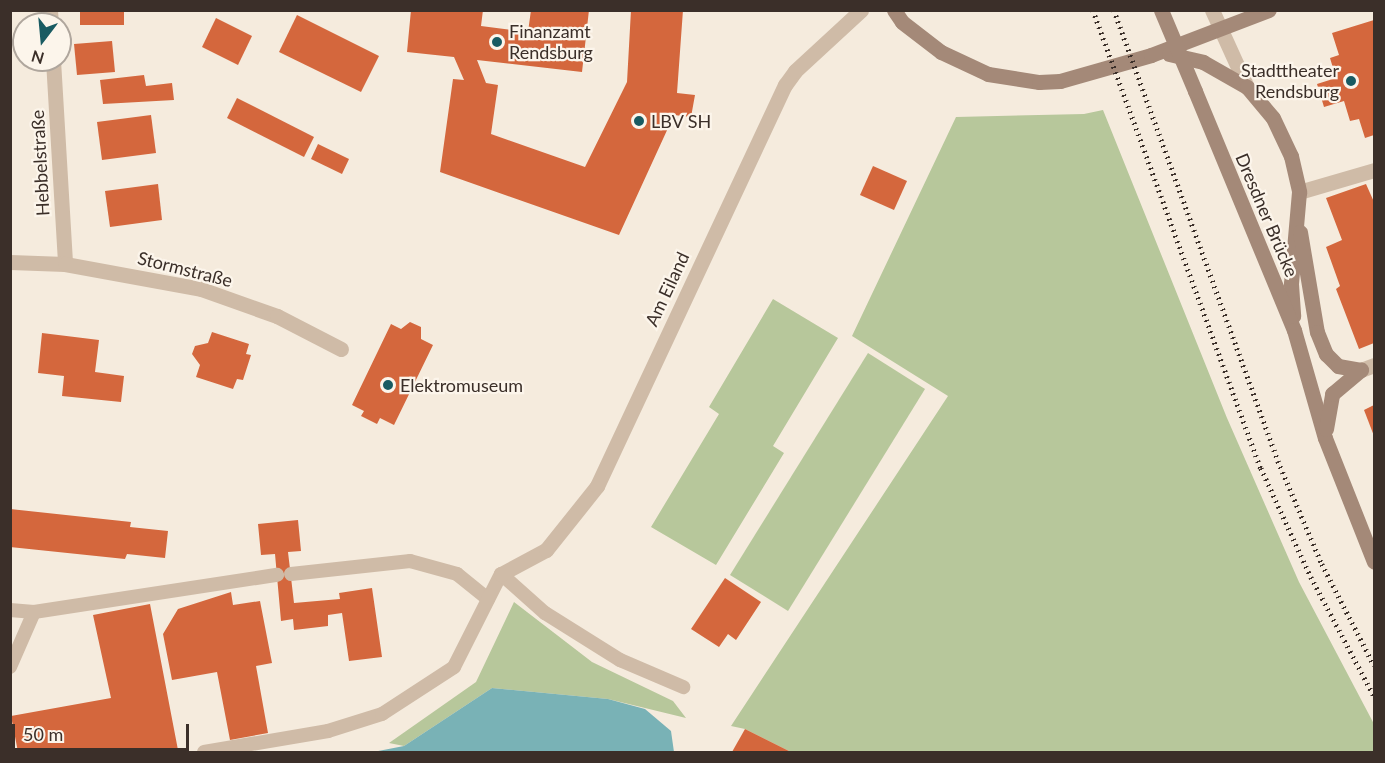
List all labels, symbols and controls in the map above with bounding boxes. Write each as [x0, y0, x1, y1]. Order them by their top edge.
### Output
north arrow [12, 12, 72, 72]
place label: Finanzamt Rendsburg [509, 21, 593, 63]
marker: Finanzamt Rendsburg [490, 35, 504, 49]
text: N [29, 47, 46, 69]
place label: Stadttheater Rendsburg [1241, 60, 1339, 103]
marker: Stadttheater Rendsburg [1344, 74, 1358, 88]
street label: Hebbelstraße [26, 109, 54, 217]
place label: LBV SH [651, 110, 712, 132]
marker: LBV SH [632, 114, 646, 128]
street label: Dresdner Brücke [1231, 150, 1303, 280]
street label: Stormstraße [135, 247, 235, 291]
street label: Am Eiland [640, 248, 694, 330]
place label: Elektromuseum [400, 374, 523, 396]
marker: Elektromuseum [381, 378, 395, 392]
scale bar [15, 712, 192, 750]
text: 50 m [23, 723, 63, 745]

